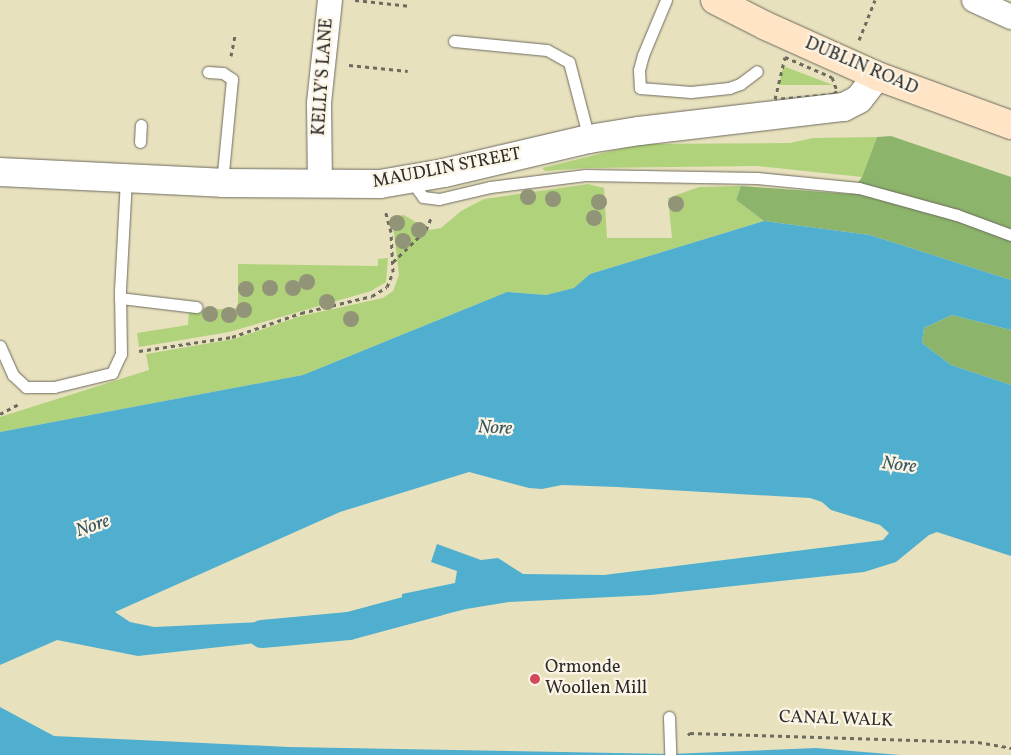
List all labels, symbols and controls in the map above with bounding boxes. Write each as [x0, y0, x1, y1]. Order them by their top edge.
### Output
street label: KELLY'S LANE [309, 17, 339, 137]
street label: DUBLIN ROAD [801, 33, 921, 101]
street label: MAUDLIN STREET [371, 144, 523, 194]
water label: Nore [477, 417, 513, 441]
water label: Nore [880, 453, 918, 479]
water label: Nore [73, 511, 113, 543]
place label: Ormonde Woollen Mill [545, 658, 647, 701]
marker: Ormonde Woollen Mill [529, 673, 541, 685]
street label: CANAL WALK [778, 707, 894, 733]

